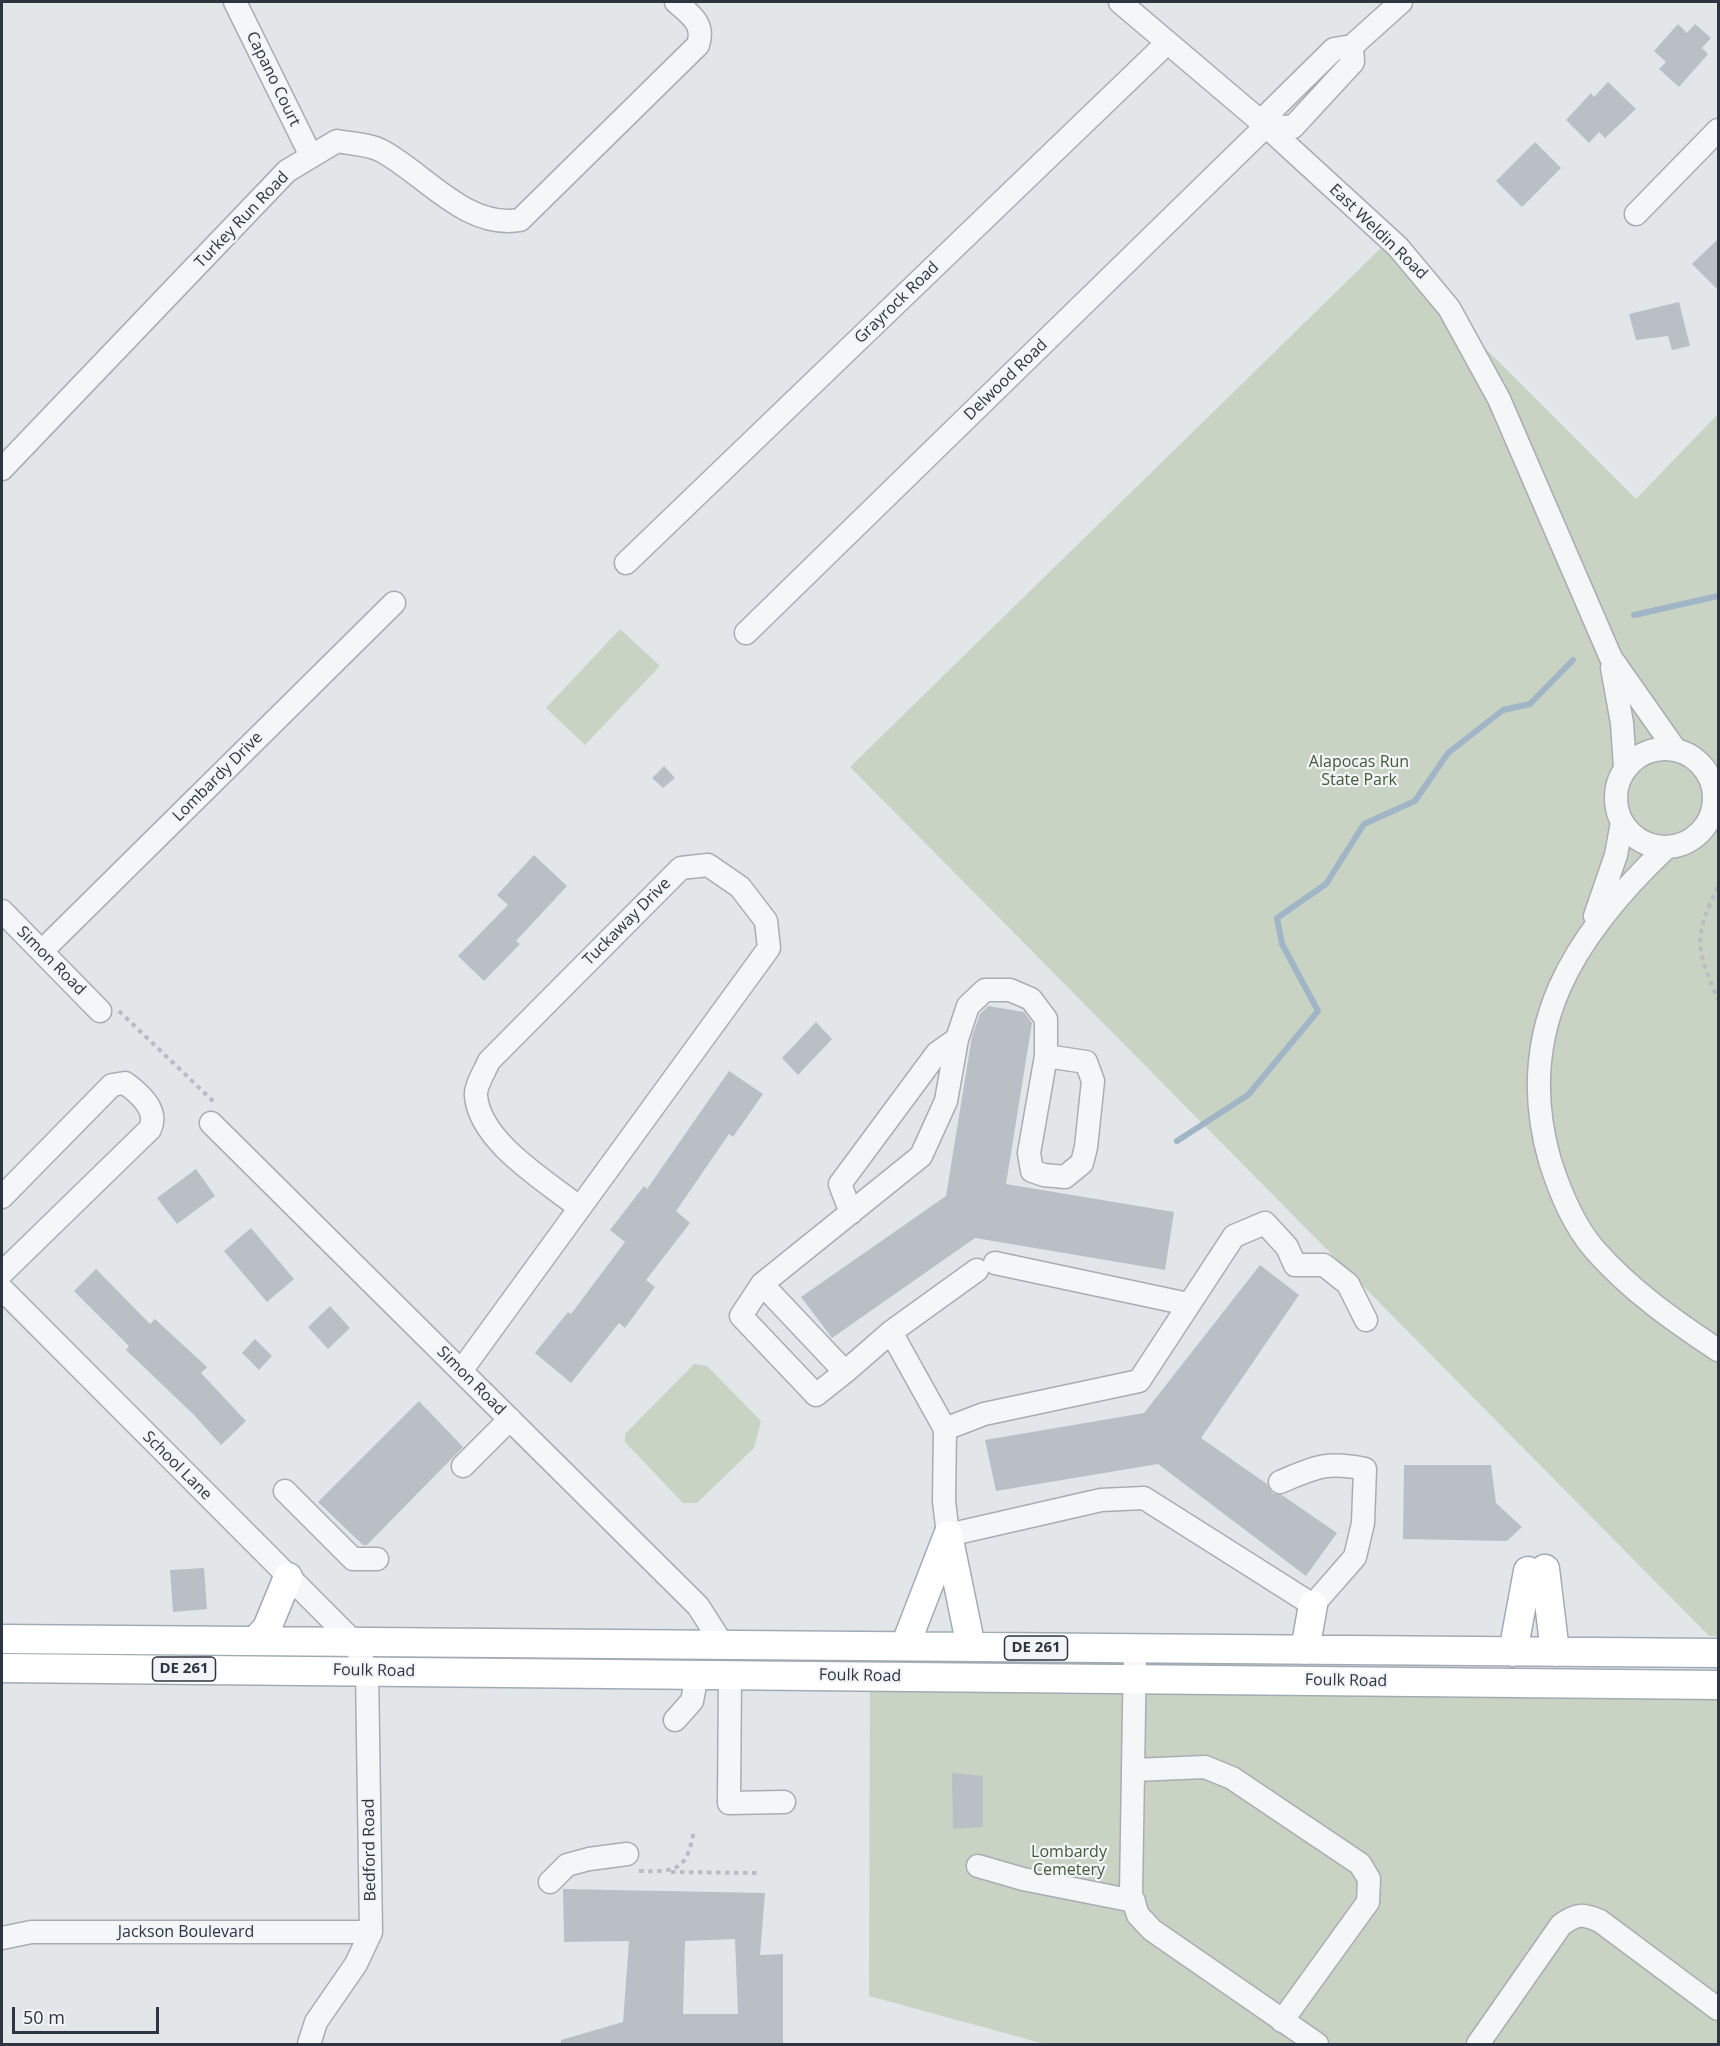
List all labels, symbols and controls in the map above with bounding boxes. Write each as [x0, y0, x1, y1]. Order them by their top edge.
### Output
street label: Capano Court [242, 29, 304, 129]
street label: Turkey Run Road [191, 168, 293, 272]
street label: East Weldin Road [1325, 180, 1431, 284]
street label: Grayrock Road [851, 258, 943, 348]
street label: Delwood Road [960, 335, 1052, 425]
street label: Lombardy Drive [169, 728, 267, 826]
park label: Alapocas Run State Park [1309, 752, 1409, 790]
street label: Tuckaway Drive [579, 874, 675, 970]
street label: Simon Road [13, 923, 89, 999]
street label: Simon Road [433, 1343, 509, 1419]
street label: School Lane [138, 1427, 216, 1505]
road number: DE 261 [1004, 1636, 1068, 1660]
road number: DE 261 [152, 1657, 216, 1681]
street label: Foulk Road [333, 1661, 415, 1681]
street label: Foulk Road [819, 1666, 901, 1686]
street label: Foulk Road [1305, 1671, 1387, 1691]
street label: Bedford Road [360, 1798, 380, 1902]
park label: Lombardy Cemetery [1031, 1842, 1107, 1880]
street label: Jackson Boulevard [118, 1922, 254, 1942]
scale bar [15, 1995, 162, 2033]
text: 50 m [23, 2005, 65, 2029]

